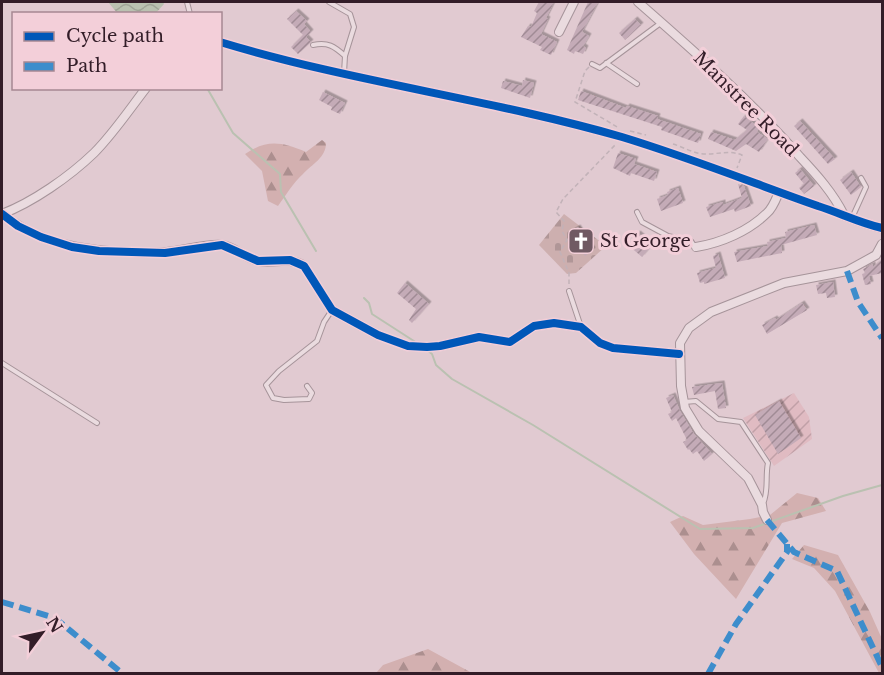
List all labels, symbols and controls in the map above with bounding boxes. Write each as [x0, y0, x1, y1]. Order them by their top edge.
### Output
legend [12, 12, 222, 90]
text: Cycle path [66, 25, 164, 47]
street label: Manstree Road [689, 47, 803, 161]
text: Path [66, 55, 107, 77]
church icon: St George [566, 226, 596, 256]
place label: St George [600, 230, 691, 252]
north arrow [12, 603, 72, 663]
text: N [42, 613, 67, 637]

